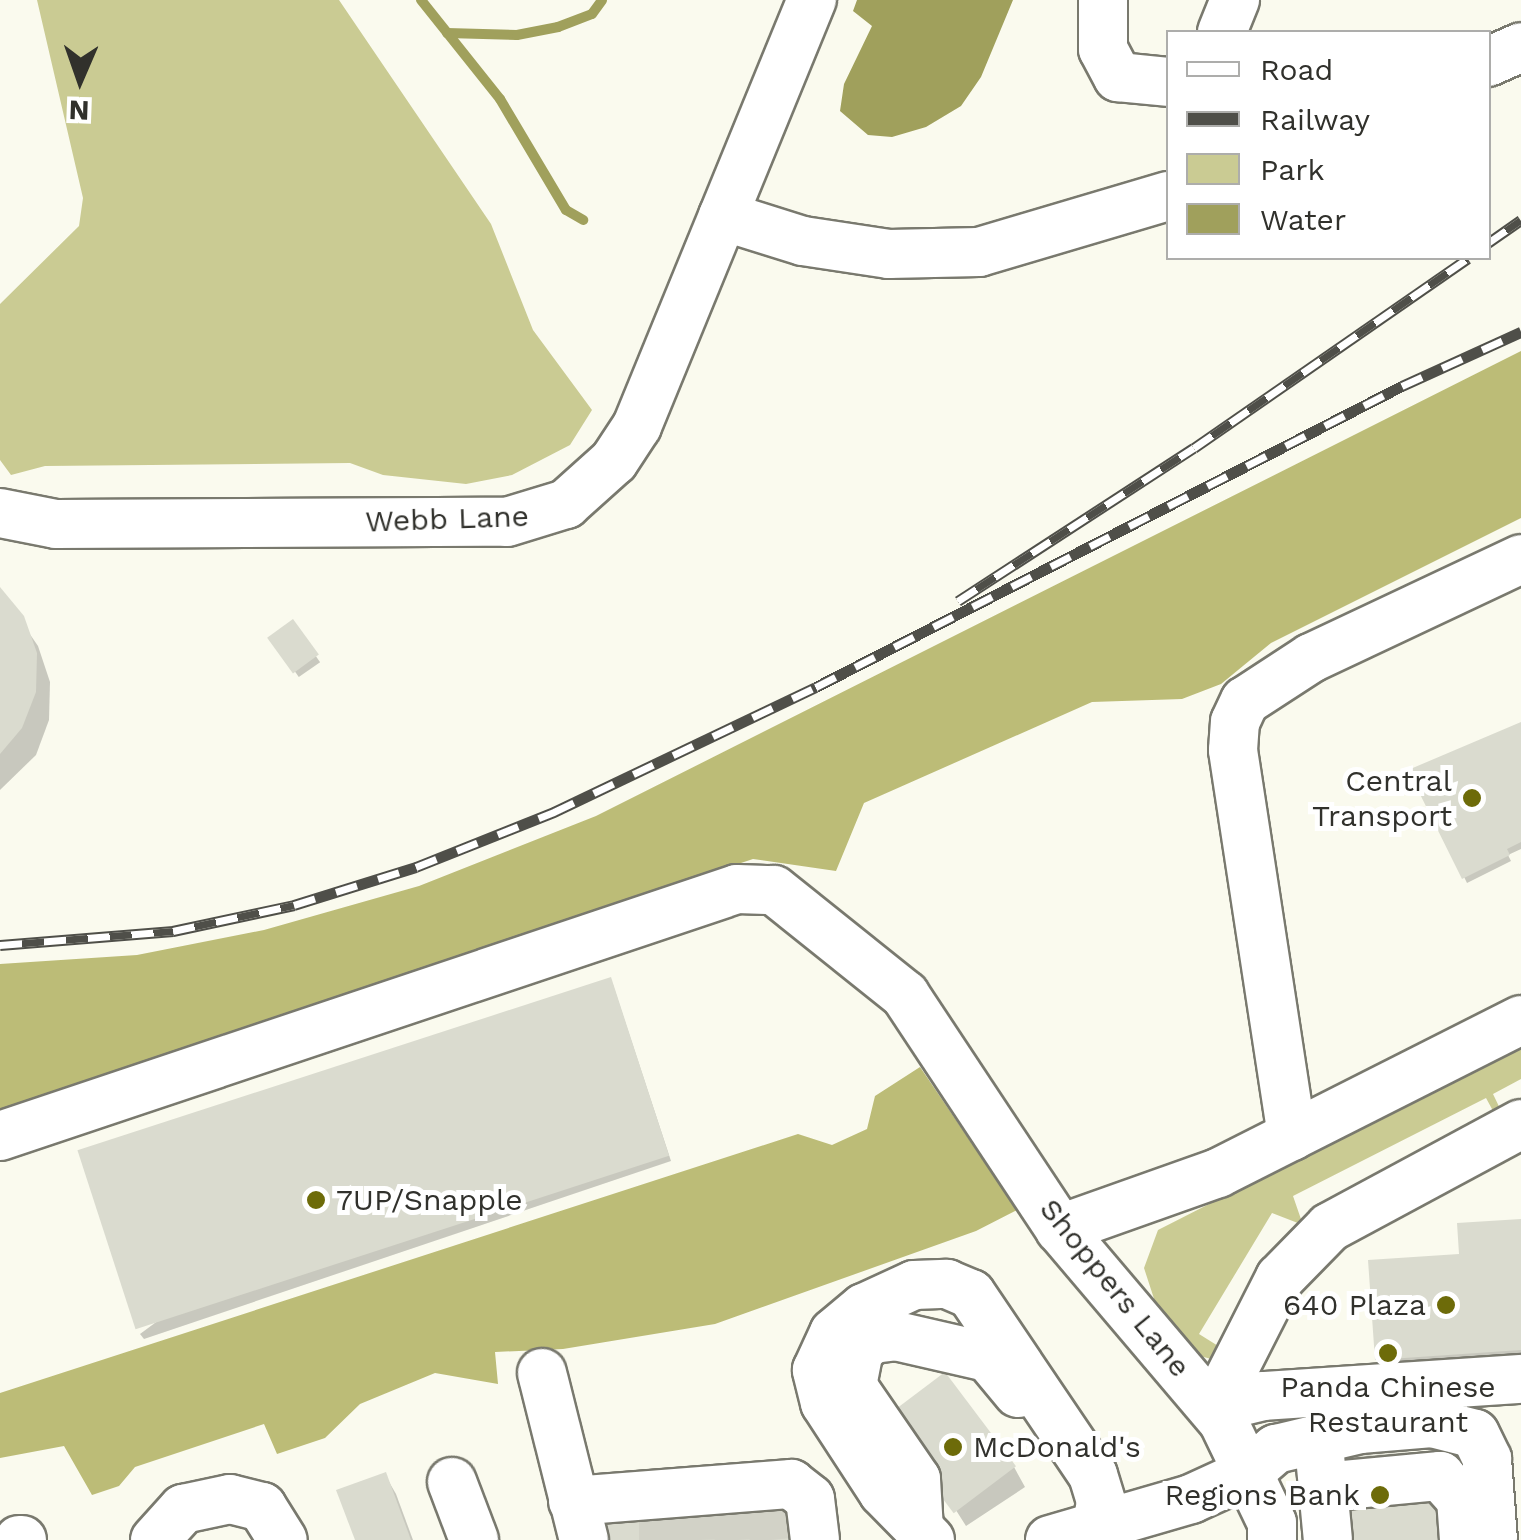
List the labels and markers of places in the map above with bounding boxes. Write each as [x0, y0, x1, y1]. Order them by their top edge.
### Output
place label: Central Transport [1312, 763, 1452, 834]
marker: Central Transport [1461, 787, 1483, 809]
place label: 7UP/Snapple [336, 1182, 523, 1218]
marker: 7UP/Snapple [305, 1189, 327, 1211]
place label: 640 Plaza [1283, 1287, 1426, 1323]
marker: 640 Plaza [1435, 1294, 1457, 1316]
marker: Panda Chinese Restaurant [1377, 1342, 1399, 1364]
place label: Panda Chinese Restaurant [1280, 1369, 1496, 1440]
place label: McDonald's [973, 1429, 1141, 1465]
marker: McDonald's [942, 1436, 964, 1458]
place label: Regions Bank [1165, 1477, 1360, 1513]
marker: Regions Bank [1369, 1484, 1391, 1506]

